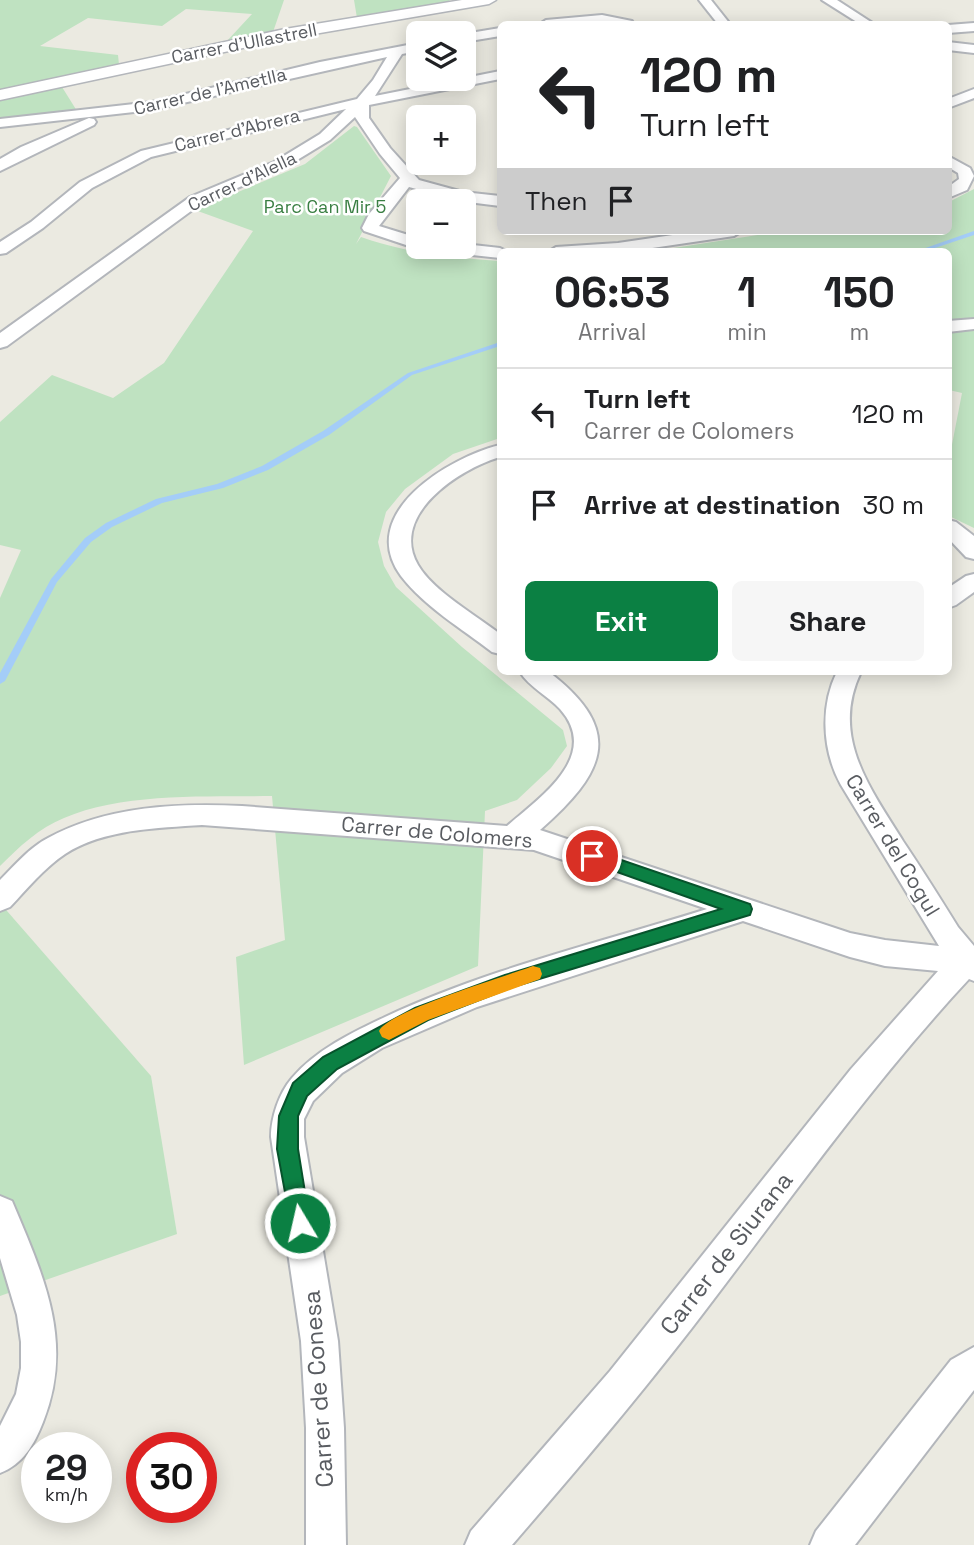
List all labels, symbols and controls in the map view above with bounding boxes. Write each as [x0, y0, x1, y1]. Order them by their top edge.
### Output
street label: Carrer d'Ullastrell [169, 18, 319, 68]
map controls [406, 21, 476, 259]
button: layers [406, 21, 476, 91]
text: 120 m [640, 44, 777, 106]
icon: left [525, 49, 616, 140]
street label: Carrer de l'Ametlla [131, 62, 289, 120]
street label: Carrer d'Abrera [172, 103, 302, 157]
button: + [406, 105, 476, 175]
text: Turn left [640, 105, 770, 145]
street label: Carrer d'Alella [184, 146, 300, 216]
icon: arrive [602, 182, 640, 220]
text: Then [525, 184, 588, 218]
button: − [406, 189, 476, 259]
park label: Parc Can Mir 5 [264, 195, 386, 218]
text: 06:53 [554, 266, 670, 319]
text: 1 [738, 266, 757, 319]
text: 150 [824, 266, 895, 319]
text: Arrival [578, 317, 646, 347]
text: min [727, 317, 767, 347]
text: m [849, 317, 869, 347]
text: Turn left [584, 382, 691, 416]
icon: left [525, 395, 563, 433]
text: 120 m [852, 397, 924, 431]
text: Carrer de Colomers [584, 416, 794, 446]
icon: arrive [525, 486, 563, 524]
text: Arrive at destination [584, 488, 841, 522]
text: 30 m [863, 488, 924, 522]
button: Exit [525, 581, 718, 661]
button: Share [732, 581, 924, 661]
street label: Carrer del Cogul [840, 769, 946, 921]
street label: Carrer de Colomers [340, 810, 534, 854]
pin [562, 826, 622, 886]
icon: arrive [573, 837, 611, 875]
street label: Carrer de Siurana [653, 1165, 799, 1341]
position arrow [263, 1186, 337, 1260]
street label: Carrer de Conesa [296, 1289, 340, 1489]
speed limit sign: 30 [126, 1432, 217, 1523]
text: 29 [45, 1446, 88, 1490]
text: km/h [45, 1483, 88, 1506]

